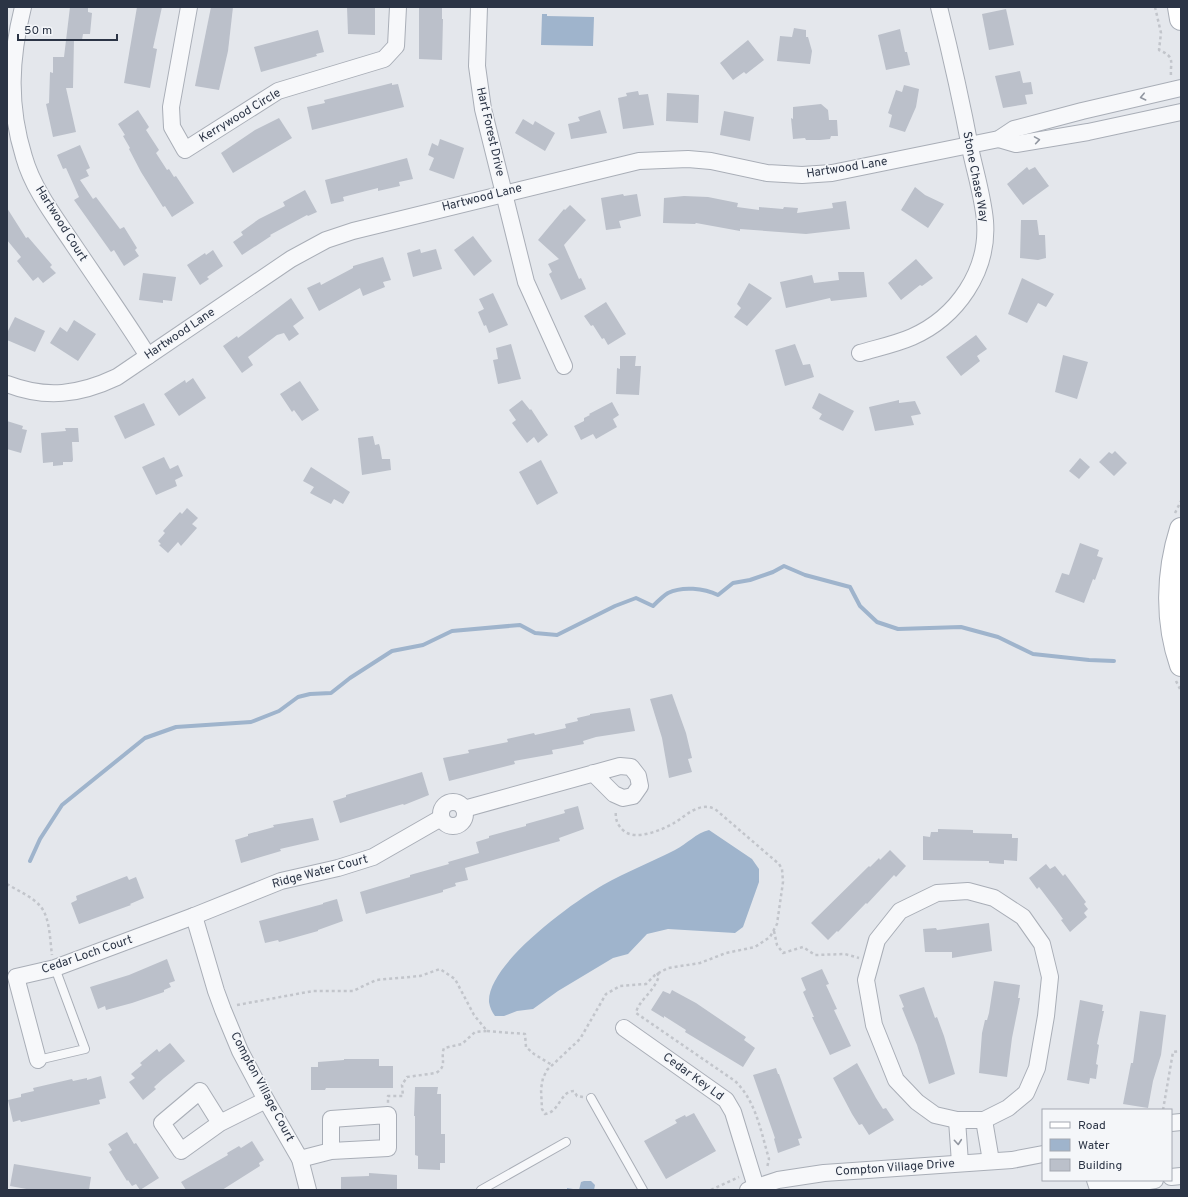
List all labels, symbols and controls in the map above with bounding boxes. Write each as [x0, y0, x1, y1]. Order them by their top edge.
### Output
scale bar [18, 16, 117, 42]
text: 50 m [24, 23, 52, 39]
street label: Kerrywood Circle [196, 85, 284, 147]
street label: Hart Forest Drive [472, 86, 508, 178]
one-way arrow [1140, 92, 1147, 101]
street label: Stone Chase Way [958, 130, 992, 224]
one-way arrow [1034, 136, 1040, 145]
street label: Hartwood Lane [805, 154, 889, 182]
street label: Hartwood Lane [440, 180, 524, 216]
street label: Hartwood Court [31, 183, 91, 265]
street label: Hartwood Lane [142, 304, 218, 364]
street label: Ridge Water Court [270, 852, 370, 892]
street label: Cedar Loch Court [39, 932, 135, 978]
street label: Compton Village Court [226, 1029, 298, 1145]
street label: Cedar Key Ld [659, 1049, 727, 1105]
legend [1042, 1109, 1172, 1181]
text: Road [1078, 1118, 1106, 1134]
one-way arrow [954, 1138, 963, 1145]
text: Water [1078, 1138, 1110, 1154]
street label: Compton Village Drive [835, 1156, 955, 1180]
text: Building [1078, 1158, 1122, 1174]

